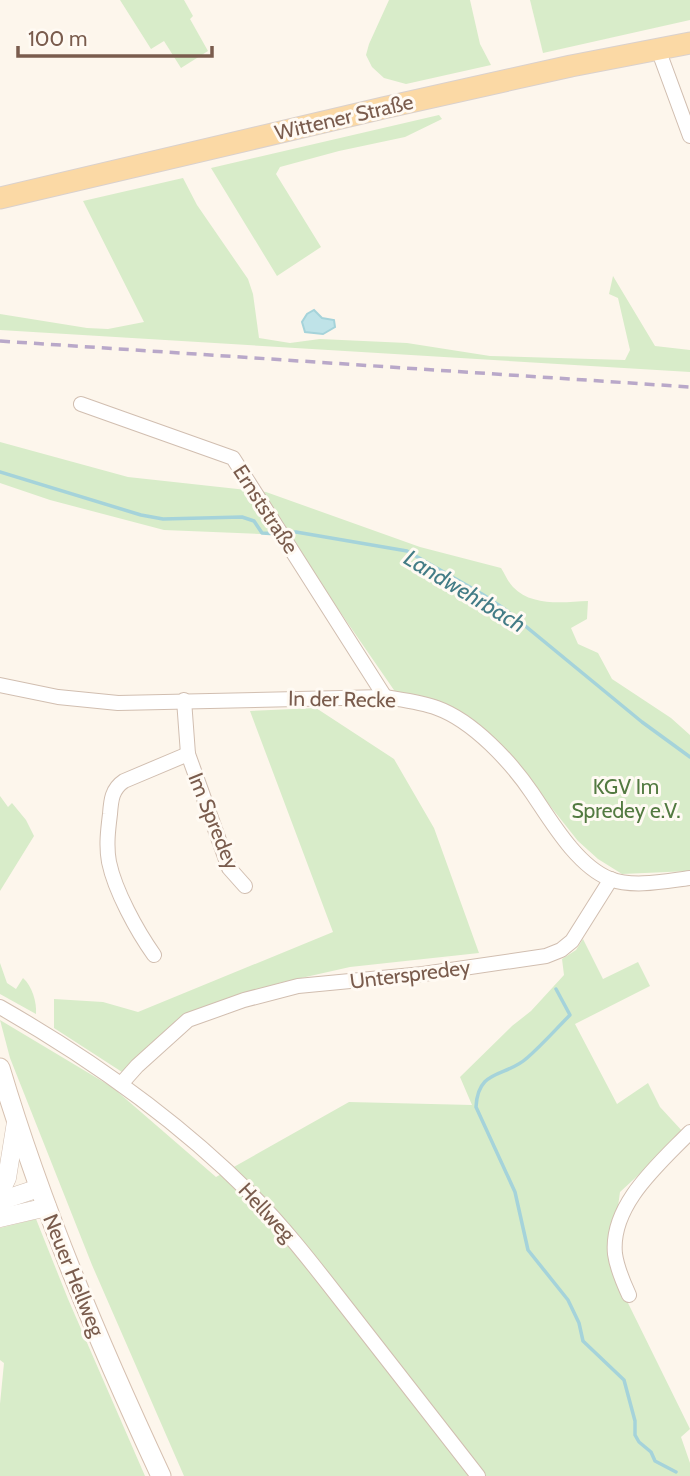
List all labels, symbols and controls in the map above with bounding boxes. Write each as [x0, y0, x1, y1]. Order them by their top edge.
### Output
scale bar [18, 14, 212, 58]
text: 100 m [28, 26, 87, 51]
street label: Wittener Straße [272, 89, 416, 145]
street label: Ernststraße [228, 460, 304, 558]
water label: Landwehrbach [399, 544, 531, 638]
street label: In der Recke [288, 686, 396, 712]
street label: Im Spredey [183, 769, 245, 873]
park label: KGV Im Spredey e.V. [571, 774, 681, 823]
street label: Unterspredey [348, 954, 472, 994]
street label: Hellweg [234, 1177, 301, 1247]
street label: Neuer Hellweg [38, 1210, 110, 1340]

